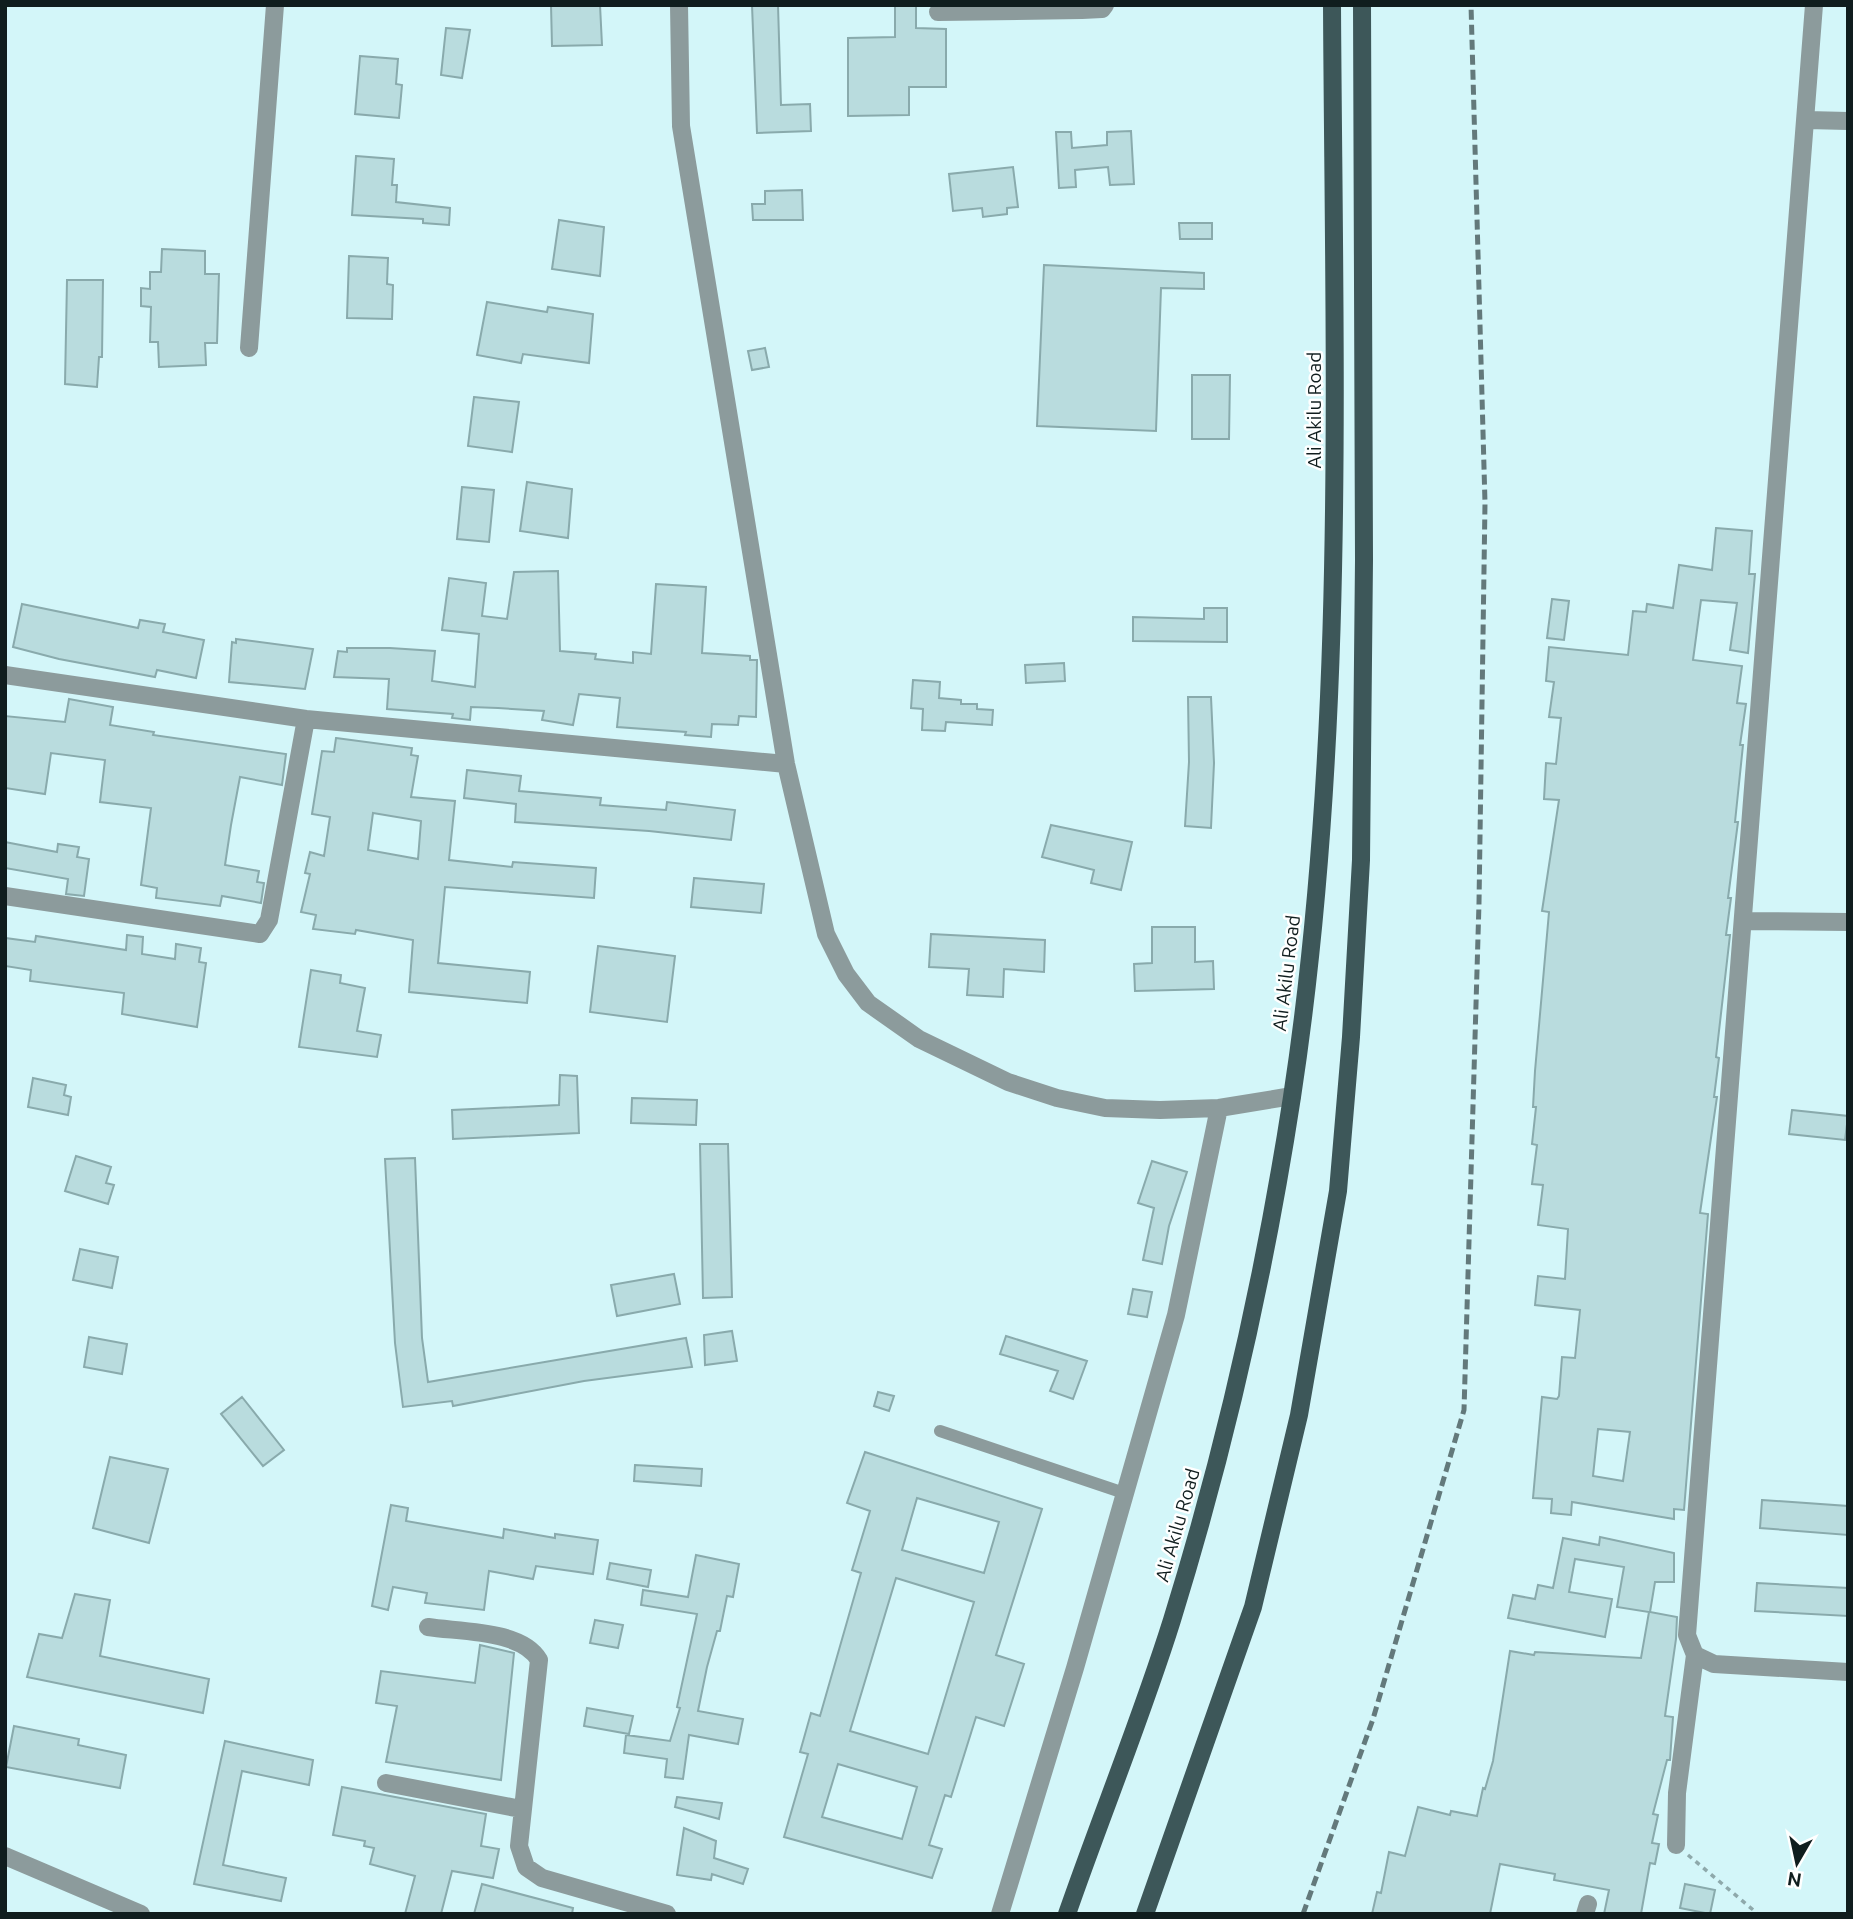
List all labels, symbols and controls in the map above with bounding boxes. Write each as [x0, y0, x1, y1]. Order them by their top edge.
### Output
street label: Ali Akilu Road [1303, 352, 1325, 468]
street label: Ali Akilu Road [1268, 914, 1304, 1032]
street label: Ali Akilu Road [1150, 1466, 1204, 1584]
north arrow [1762, 1828, 1832, 1898]
text: N [1786, 1868, 1803, 1892]

